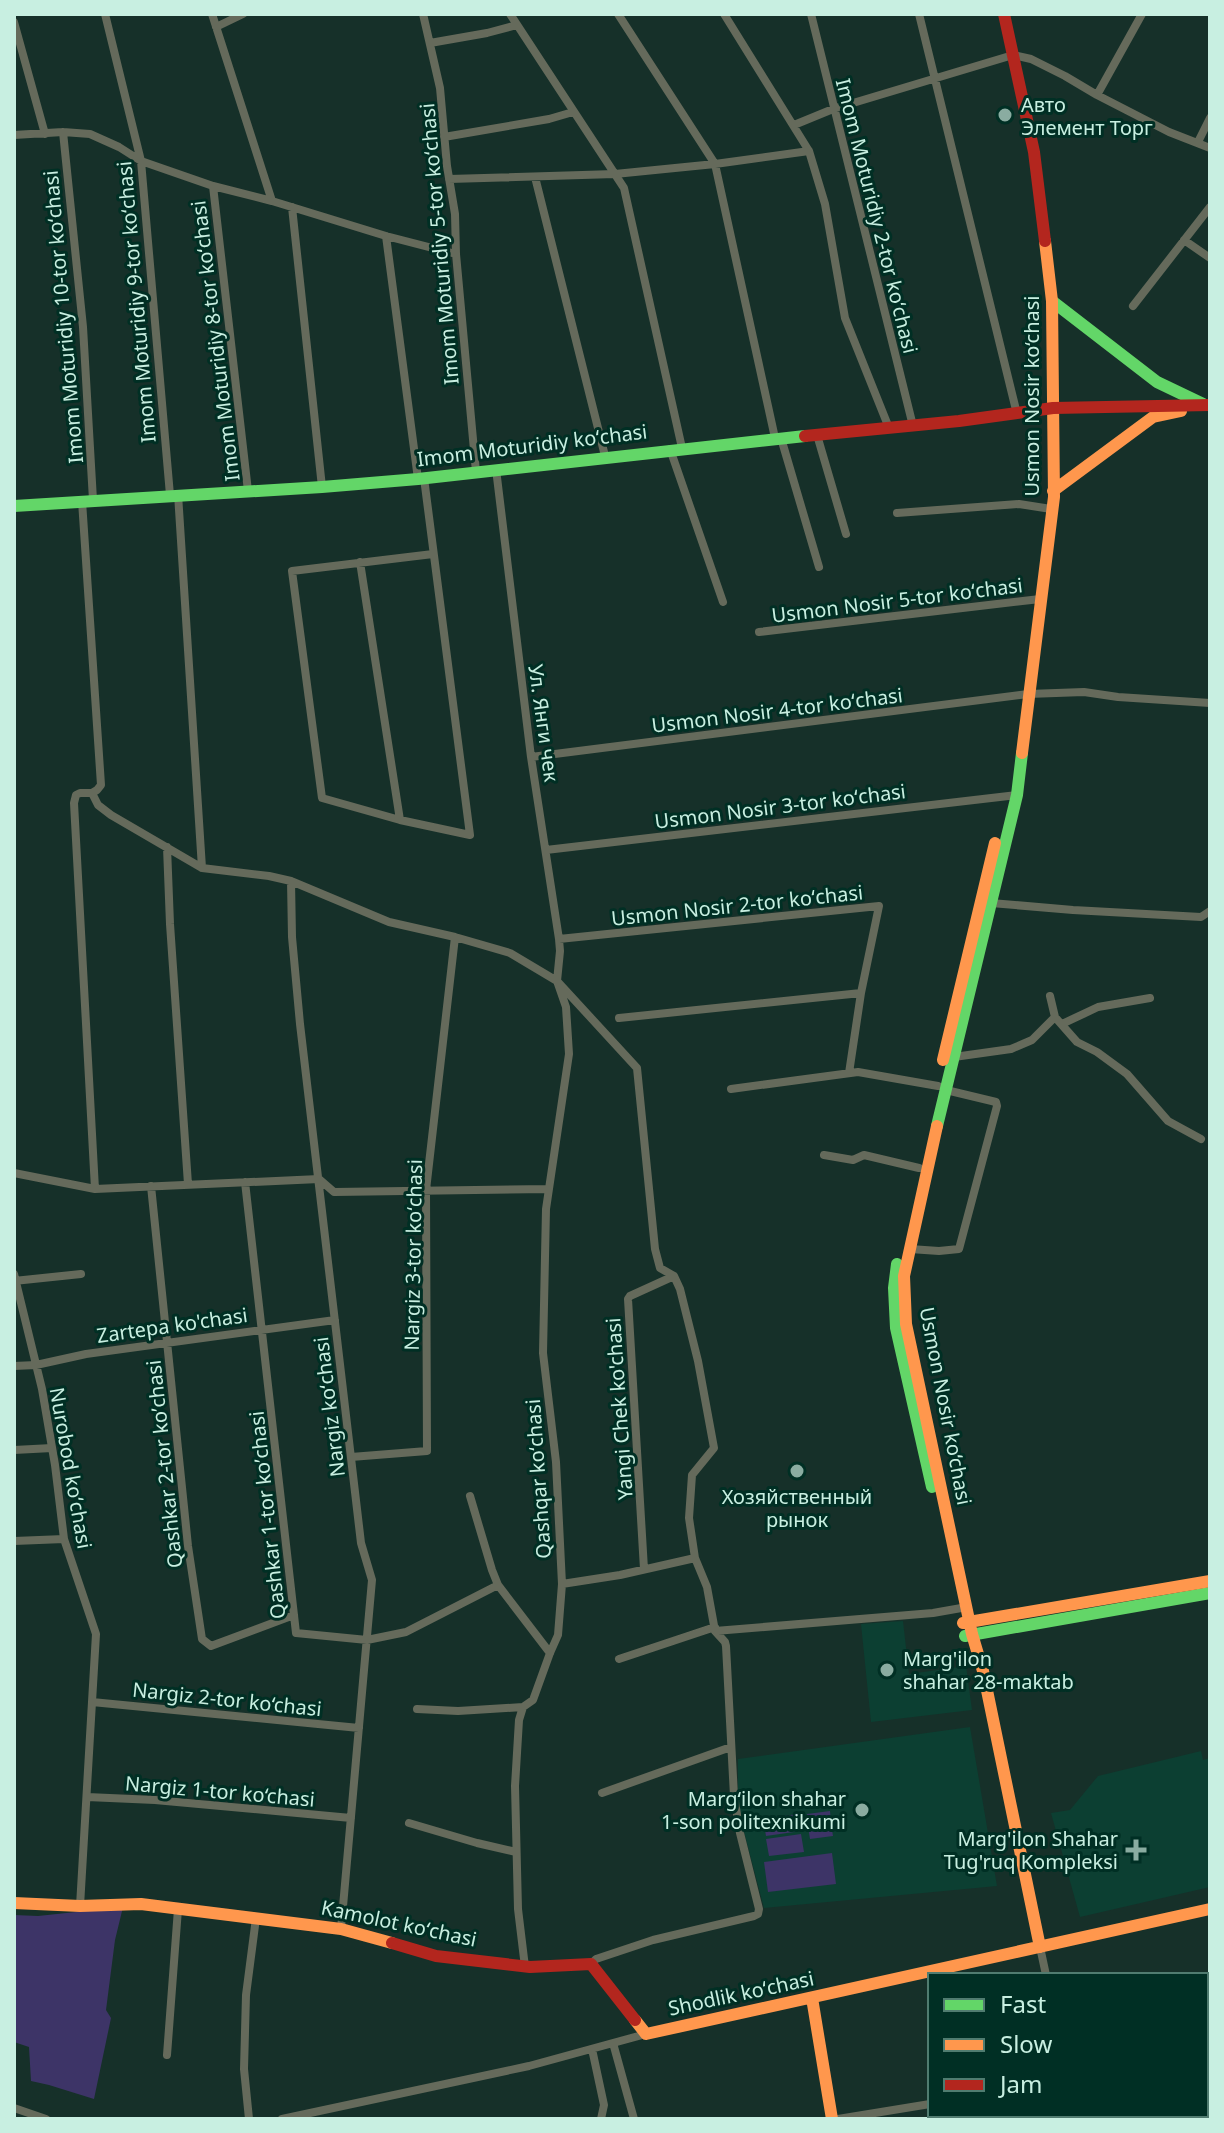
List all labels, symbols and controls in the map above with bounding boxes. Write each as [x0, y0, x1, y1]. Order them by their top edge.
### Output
street label: Imom Moturidiy 2-tor koʻchasi [830, 76, 924, 356]
place label: Авто Элемент Торг [1021, 91, 1153, 141]
street label: Imom Moturidiy 5-tor koʻchasi [413, 102, 465, 386]
marker: Авто Элемент Торг [996, 106, 1014, 124]
street label: Imom Moturidiy 9-tor koʻchasi [110, 160, 162, 444]
street label: Imom Moturidiy 10-tor koʻchasi [37, 169, 89, 465]
street label: Imom Moturidiy 8-tor koʻchasi [184, 199, 246, 483]
street label: Usmon Nosir ko‘chasi [1018, 295, 1045, 497]
street label: Imom Moturidiy koʻchasi [415, 417, 649, 473]
street label: Usmon Nosir 5-tor koʻchasi [770, 571, 1024, 629]
street label: Ул. Янги чек [522, 662, 566, 784]
street label: Usmon Nosir 4-tor koʻchasi [650, 681, 904, 739]
street label: Usmon Nosir 3-tor koʻchasi [653, 777, 907, 835]
street label: Usmon Nosir 2-tor koʻchasi [610, 878, 864, 932]
street label: Nargiz 3-tor koʻchasi [398, 1159, 428, 1351]
street label: Zartepa ko'chasi [95, 1301, 249, 1349]
street label: Usmon Nosir ko‘chasi [914, 1305, 978, 1507]
street label: Yangi Chek ko'chasi [599, 1317, 639, 1501]
street label: Nargiz koʻchasi [307, 1336, 351, 1478]
street label: Qashkar 2-tor koʼchasi [140, 1359, 188, 1569]
street label: Nurobod koʻchasi [43, 1385, 99, 1551]
street label: Qashqar koʻchasi [519, 1398, 557, 1560]
street label: Qashkar 1-tor koʼchasi [243, 1410, 291, 1620]
marker: Хозяйственный рынок [788, 1462, 806, 1480]
place label: Хозяйственный рынок [722, 1483, 872, 1533]
place label: Marg'ilon shahar 28-maktab [903, 1645, 1074, 1695]
marker: Marg'ilon shahar 28-maktab [878, 1661, 896, 1679]
street label: Nargiz 2-tor ko‘chasi [131, 1676, 323, 1722]
street label: Nargiz 1-tor ko‘chasi [124, 1769, 316, 1813]
place label: Margʻilon shahar 1-son politexnikumi [661, 1785, 846, 1835]
marker: Margʻilon shahar 1-son politexnikumi [853, 1801, 871, 1819]
place label: Marg'ilon Shahar Tug'ruq Kompleksi [944, 1825, 1118, 1875]
marker: Marg'ilon Shahar Tug'ruq Kompleksi [1125, 1839, 1147, 1861]
street label: Kamolot koʻchasi [319, 1893, 479, 1953]
street label: Shodlik koʻchasi [666, 1964, 816, 2022]
legend [928, 1973, 1208, 2117]
text: Fast [1000, 1987, 1046, 2020]
text: Slow [1000, 2027, 1052, 2060]
text: Jam [998, 2067, 1042, 2100]

